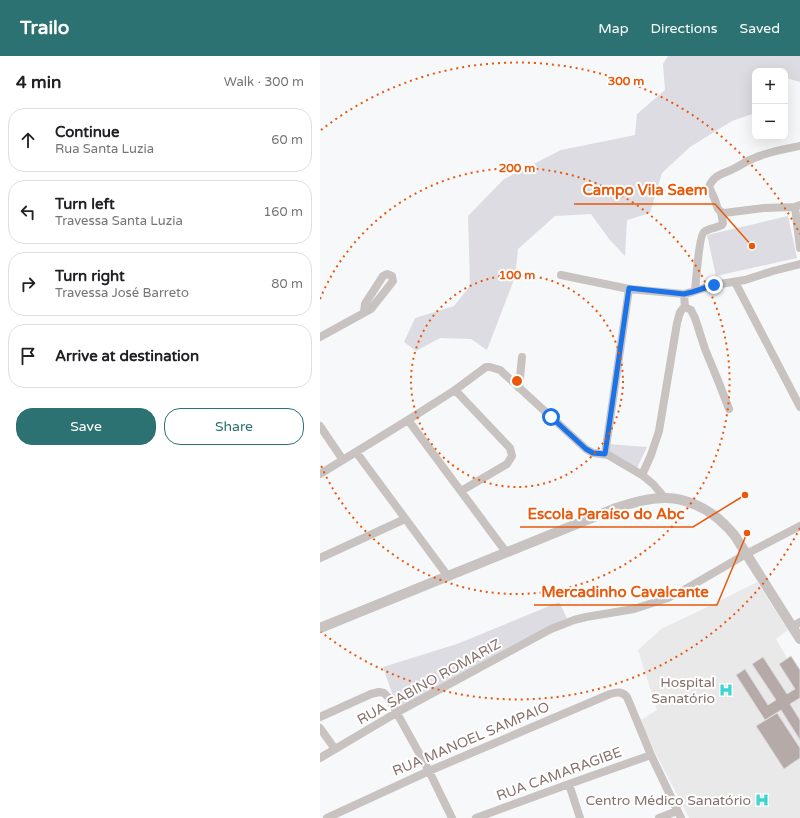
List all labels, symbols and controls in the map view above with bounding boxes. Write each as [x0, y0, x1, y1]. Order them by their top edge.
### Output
text: Trailo [20, 17, 69, 39]
text: Map [598, 20, 629, 37]
text: Directions [651, 20, 718, 37]
text: Saved [740, 20, 780, 37]
map controls [752, 68, 788, 140]
button: + [752, 68, 788, 104]
text: 4 min [16, 72, 61, 93]
text: Walk · 300 m [224, 74, 304, 90]
text: 300 m [608, 74, 644, 88]
button: − [752, 104, 788, 140]
text: Continue [55, 123, 119, 141]
icon: ahead [17, 129, 39, 151]
text: 60 m [271, 132, 303, 148]
text: Rua Santa Luzia [55, 141, 154, 157]
text: 200 m [499, 161, 535, 175]
callout: Campo Vila Saem [574, 177, 715, 204]
text: Campo Vila Saem [582, 181, 708, 200]
text: Turn left [55, 195, 115, 213]
icon: left [17, 201, 39, 223]
text: 160 m [263, 204, 303, 220]
text: Travessa Santa Luzia [55, 213, 183, 229]
text: Turn right [55, 267, 125, 285]
text: 100 m [499, 268, 535, 282]
icon: right [17, 273, 39, 295]
text: 80 m [271, 276, 303, 292]
route end [705, 276, 723, 294]
text: Travessa José Barreto [55, 285, 189, 301]
icon: arrive [17, 345, 39, 367]
text: Arrive at destination [55, 347, 199, 365]
centre of rings [510, 374, 524, 388]
button: Save [16, 408, 156, 445]
button: Share [164, 408, 304, 445]
route start [542, 408, 560, 426]
callout: Escola Paraíso do Abc [520, 500, 693, 527]
text: Escola Paraíso do Abc [527, 505, 685, 523]
callout: Mercadinho Cavalcante [534, 578, 717, 605]
text: Mercadinho Cavalcante [541, 583, 709, 601]
street label: RUA SABINO ROMARIZ [354, 635, 504, 729]
place label: Hospital Sanatório [651, 674, 715, 707]
hospital icon: Hospital Sanatório [718, 682, 734, 698]
street label: RUA MANOEL SAMPAIO [390, 698, 552, 780]
street label: RUA CAMARAGIBE [494, 743, 624, 805]
place label: Centro Médico Sanatório [586, 792, 751, 809]
hospital icon: Centro Médico Sanatório [754, 792, 770, 808]

